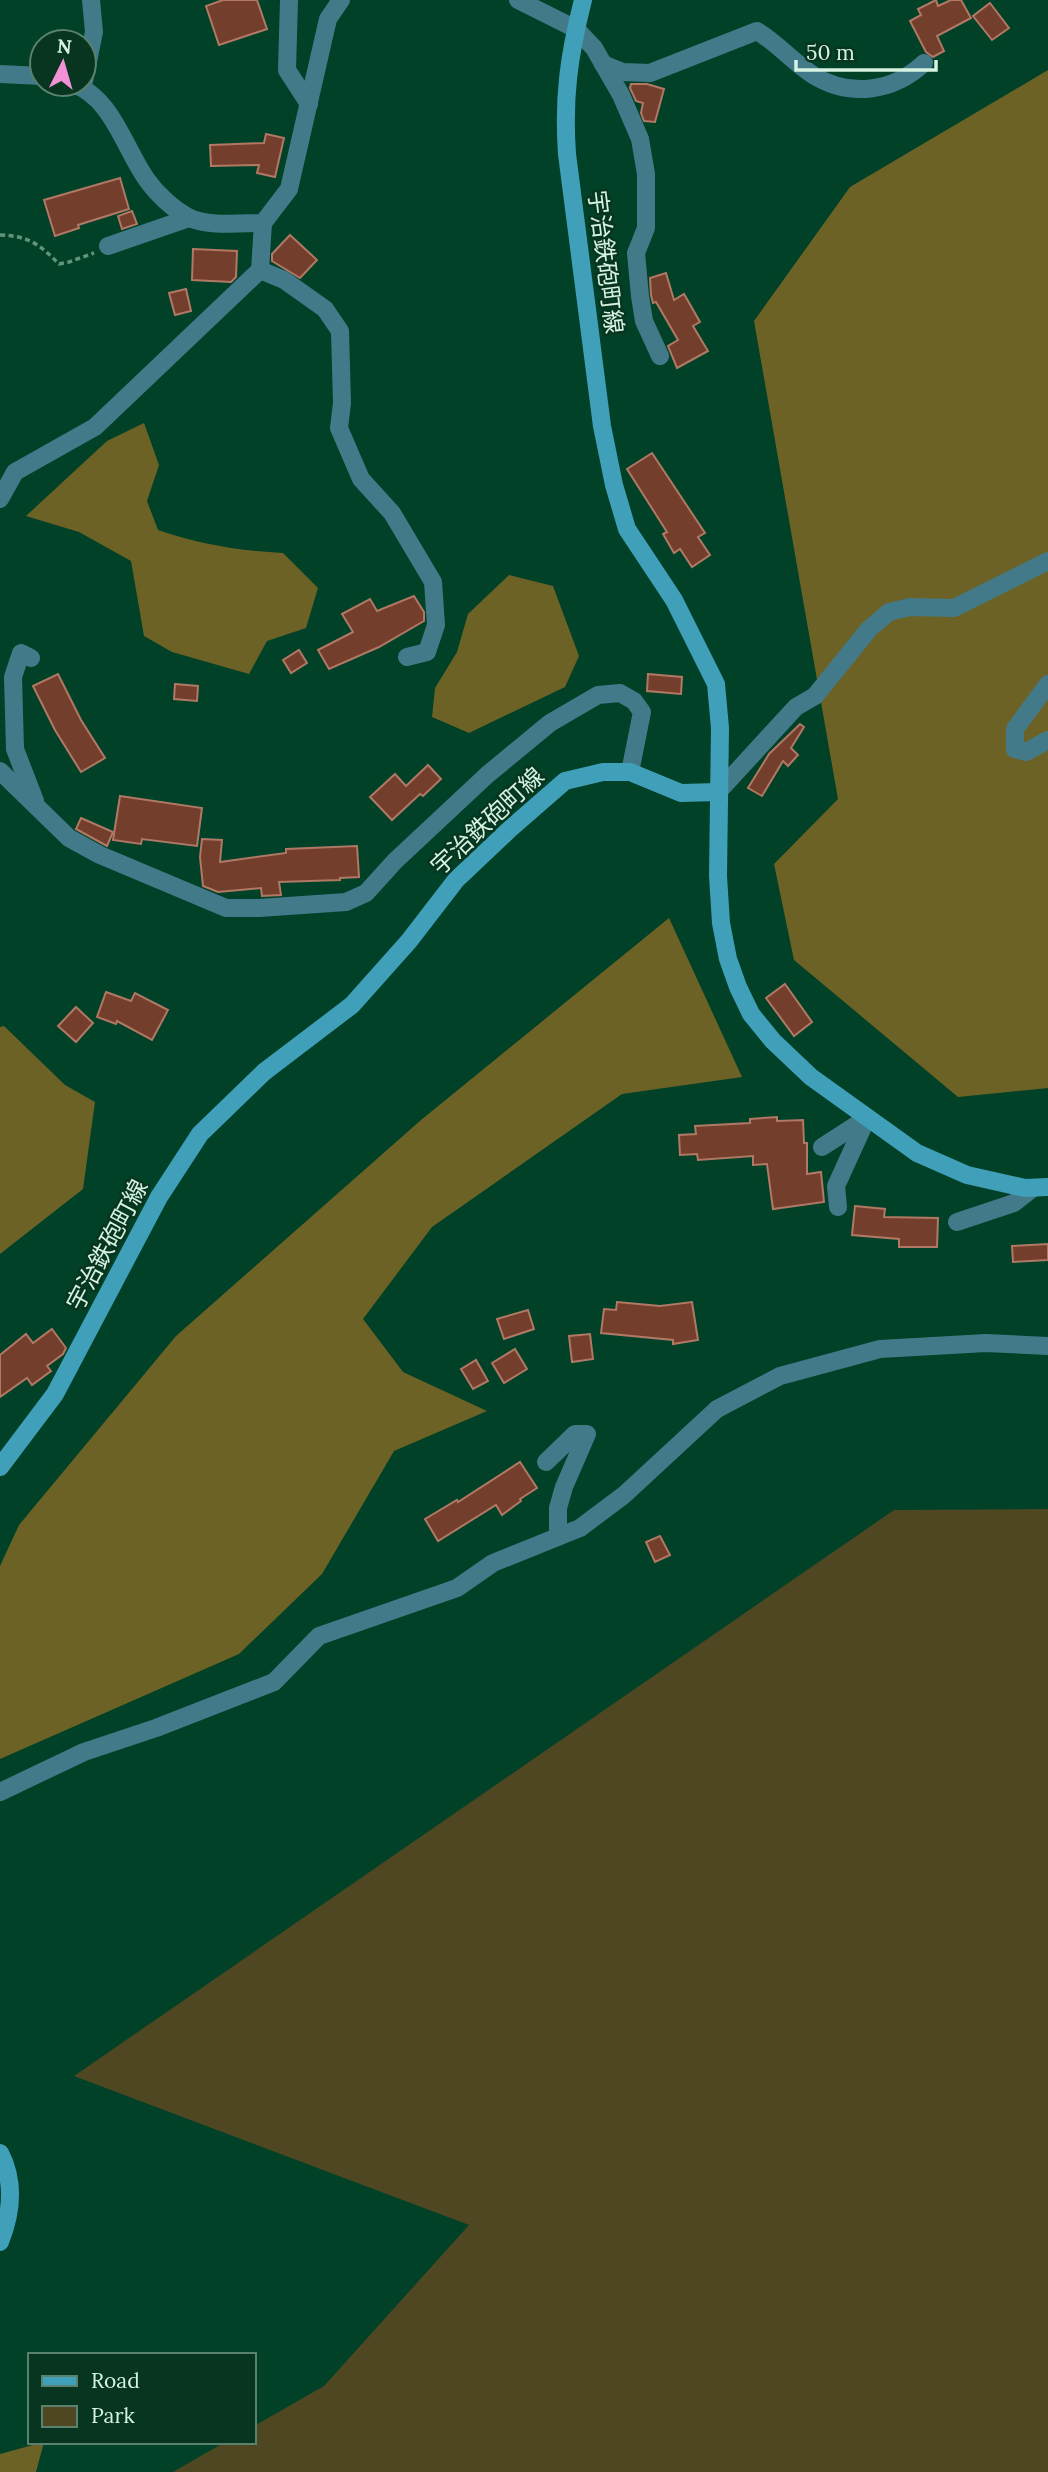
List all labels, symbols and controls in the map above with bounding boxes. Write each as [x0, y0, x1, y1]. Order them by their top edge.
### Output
north arrow [28, 28, 98, 98]
scale bar [796, 28, 936, 72]
text: N [56, 33, 73, 59]
text: 50 m [806, 39, 855, 66]
street label: 宇治鉄砲町線 [582, 189, 630, 335]
street label: 宇治鉄砲町線 [424, 761, 550, 881]
street label: 宇治鉄砲町線 [60, 1174, 154, 1316]
legend [28, 2353, 256, 2444]
text: Road [91, 2367, 140, 2394]
text: Park [91, 2402, 135, 2429]

